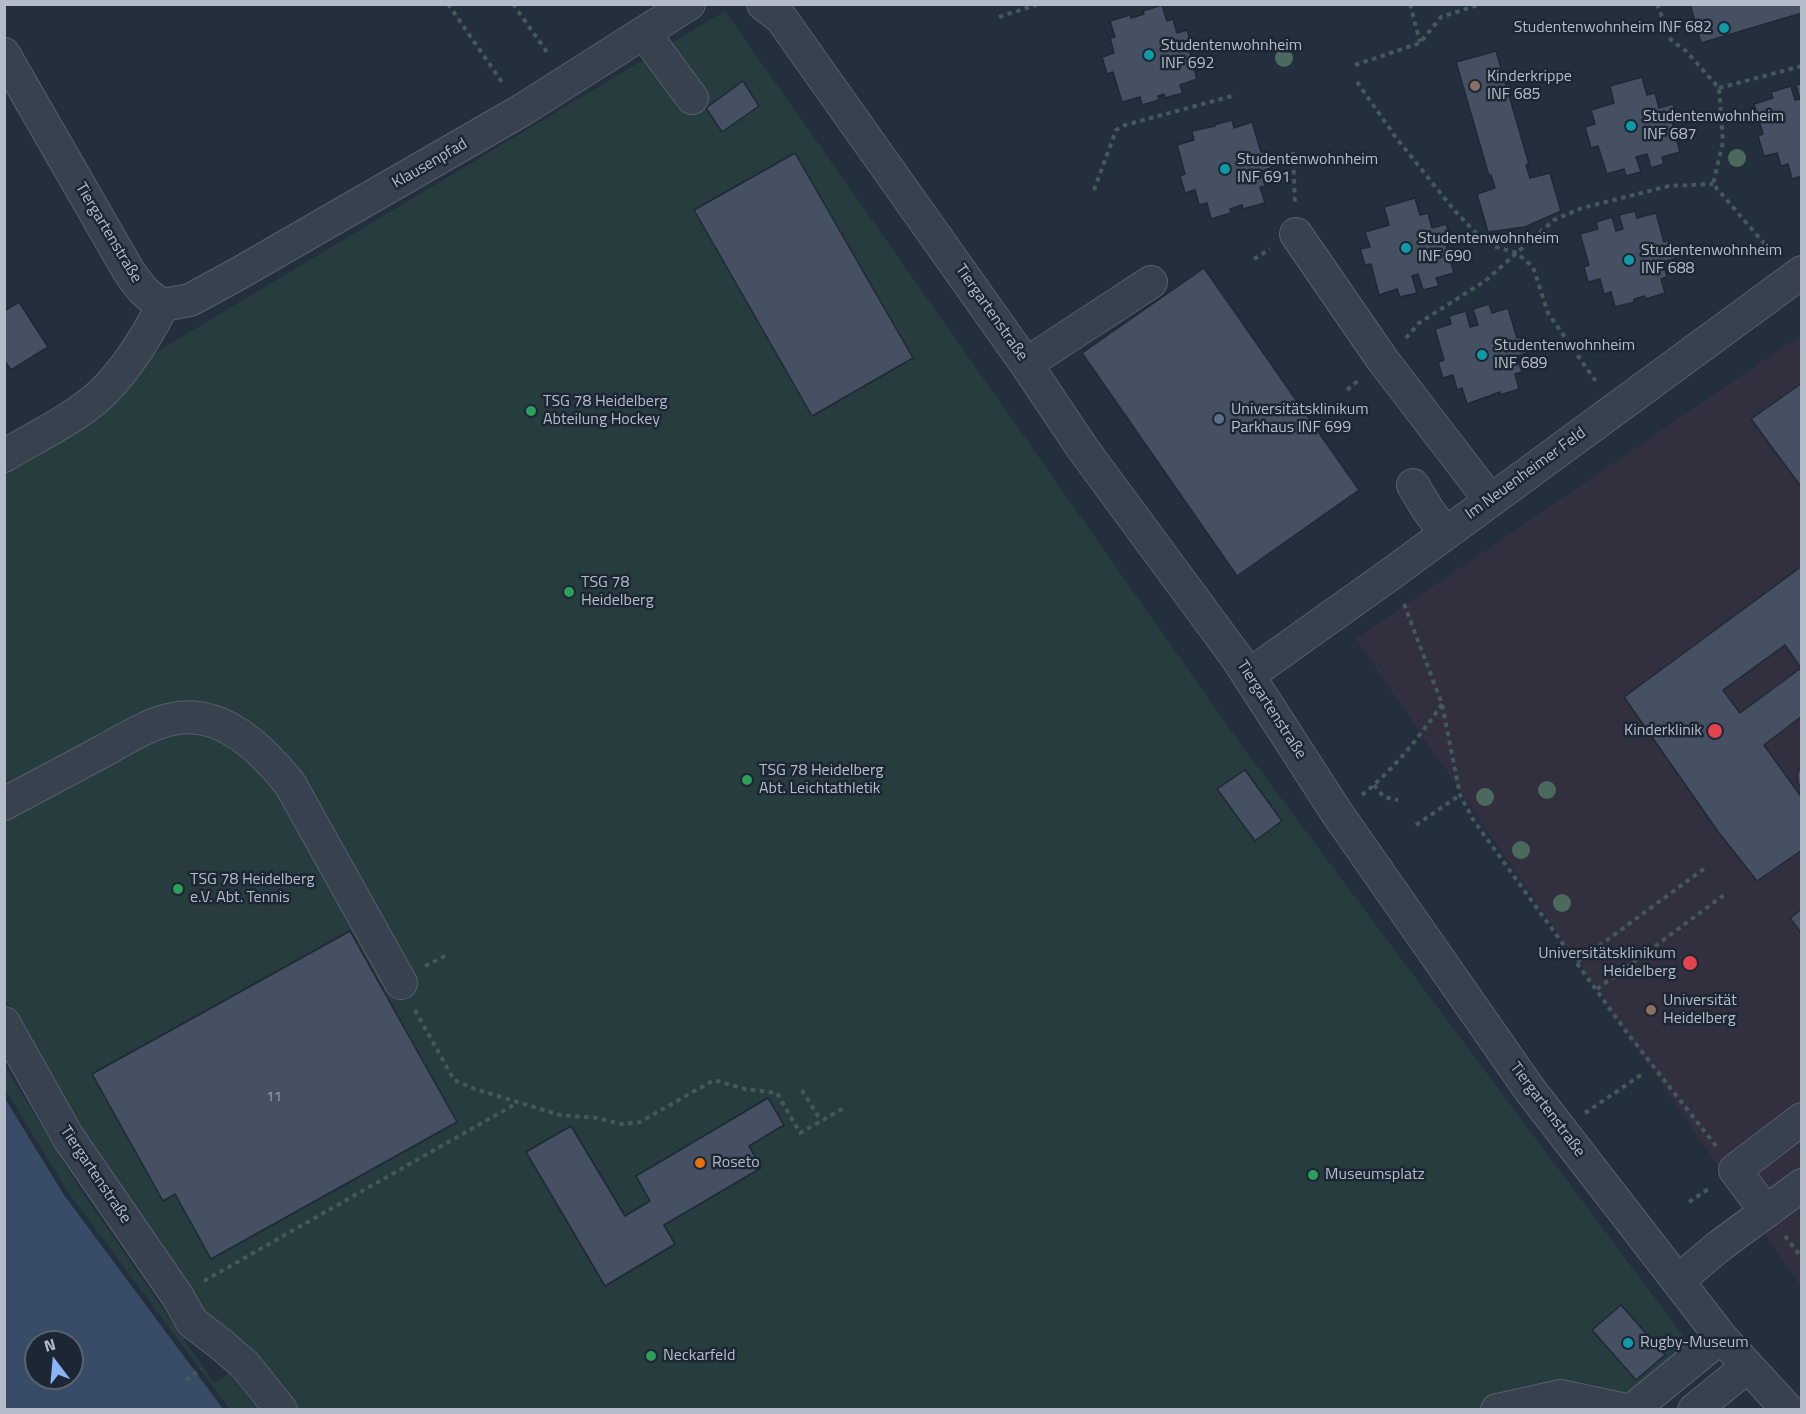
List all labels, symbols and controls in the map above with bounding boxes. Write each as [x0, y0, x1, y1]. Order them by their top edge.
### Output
place label: Studentenwohnheim INF 682 [1514, 18, 1712, 38]
marker: Studentenwohnheim INF 682 [1717, 21, 1731, 35]
place label: Studentenwohnheim INF 692 [1161, 36, 1302, 74]
marker: Studentenwohnheim INF 692 [1142, 48, 1156, 62]
place label: Kinderkrippe INF 685 [1487, 67, 1572, 105]
marker: Kinderkrippe INF 685 [1468, 79, 1482, 93]
place label: Studentenwohnheim INF 687 [1643, 107, 1784, 145]
marker: Studentenwohnheim INF 687 [1624, 119, 1638, 133]
street label: Klausenpfad [389, 135, 471, 193]
place label: Studentenwohnheim INF 691 [1237, 150, 1378, 188]
marker: Studentenwohnheim INF 691 [1218, 162, 1232, 176]
street label: Tiergartenstraße [71, 179, 145, 287]
place label: Studentenwohnheim INF 690 [1418, 229, 1559, 267]
marker: Studentenwohnheim INF 690 [1399, 241, 1413, 255]
place label: Studentenwohnheim INF 688 [1641, 241, 1782, 279]
marker: Studentenwohnheim INF 688 [1622, 253, 1636, 267]
street label: Tiergartenstraße [951, 261, 1031, 365]
place label: Studentenwohnheim INF 689 [1494, 336, 1635, 374]
marker: Studentenwohnheim INF 689 [1475, 348, 1489, 362]
place label: TSG 78 Heidelberg Abteilung Hockey [543, 392, 668, 430]
place label: Universitätsklinikum Parkhaus INF 699 [1231, 400, 1369, 438]
marker: TSG 78 Heidelberg Abteilung Hockey [524, 404, 538, 418]
marker: Universitätsklinikum Parkhaus INF 699 [1212, 412, 1226, 426]
street label: Im Neuenheimer Feld [1462, 424, 1590, 524]
place label: TSG 78 Heidelberg [581, 573, 654, 611]
marker: TSG 78 Heidelberg [562, 585, 576, 599]
street label: Tiergartenstraße [1232, 657, 1310, 763]
place label: Kinderklinik [1624, 721, 1702, 741]
marker: Kinderklinik [1706, 722, 1724, 740]
place label: TSG 78 Heidelberg Abt. Leichtathletik [759, 761, 884, 799]
marker: TSG 78 Heidelberg Abt. Leichtathletik [740, 773, 754, 787]
place label: TSG 78 Heidelberg e.V. Abt. Tennis [190, 870, 315, 908]
marker: TSG 78 Heidelberg e.V. Abt. Tennis [171, 882, 185, 896]
place label: Universitätsklinikum Heidelberg [1538, 944, 1676, 982]
marker: Universitätsklinikum Heidelberg [1681, 954, 1699, 972]
place label: Universität Heidelberg [1663, 991, 1737, 1029]
marker: Universität Heidelberg [1644, 1003, 1658, 1017]
street label: Tiergartenstraße [1505, 1059, 1589, 1161]
house number: 11 [266, 1090, 282, 1106]
street label: Tiergartenstraße [55, 1123, 135, 1227]
place label: Roseto [712, 1153, 760, 1173]
marker: Roseto [693, 1156, 707, 1170]
place label: Museumsplatz [1325, 1165, 1425, 1185]
marker: Museumsplatz [1306, 1168, 1320, 1182]
north arrow [24, 1330, 84, 1390]
text: N [41, 1332, 58, 1358]
place label: Rugby-Museum [1640, 1333, 1749, 1353]
marker: Rugby-Museum [1621, 1336, 1635, 1350]
place label: Neckarfeld [663, 1346, 735, 1366]
marker: Neckarfeld [644, 1349, 658, 1363]

